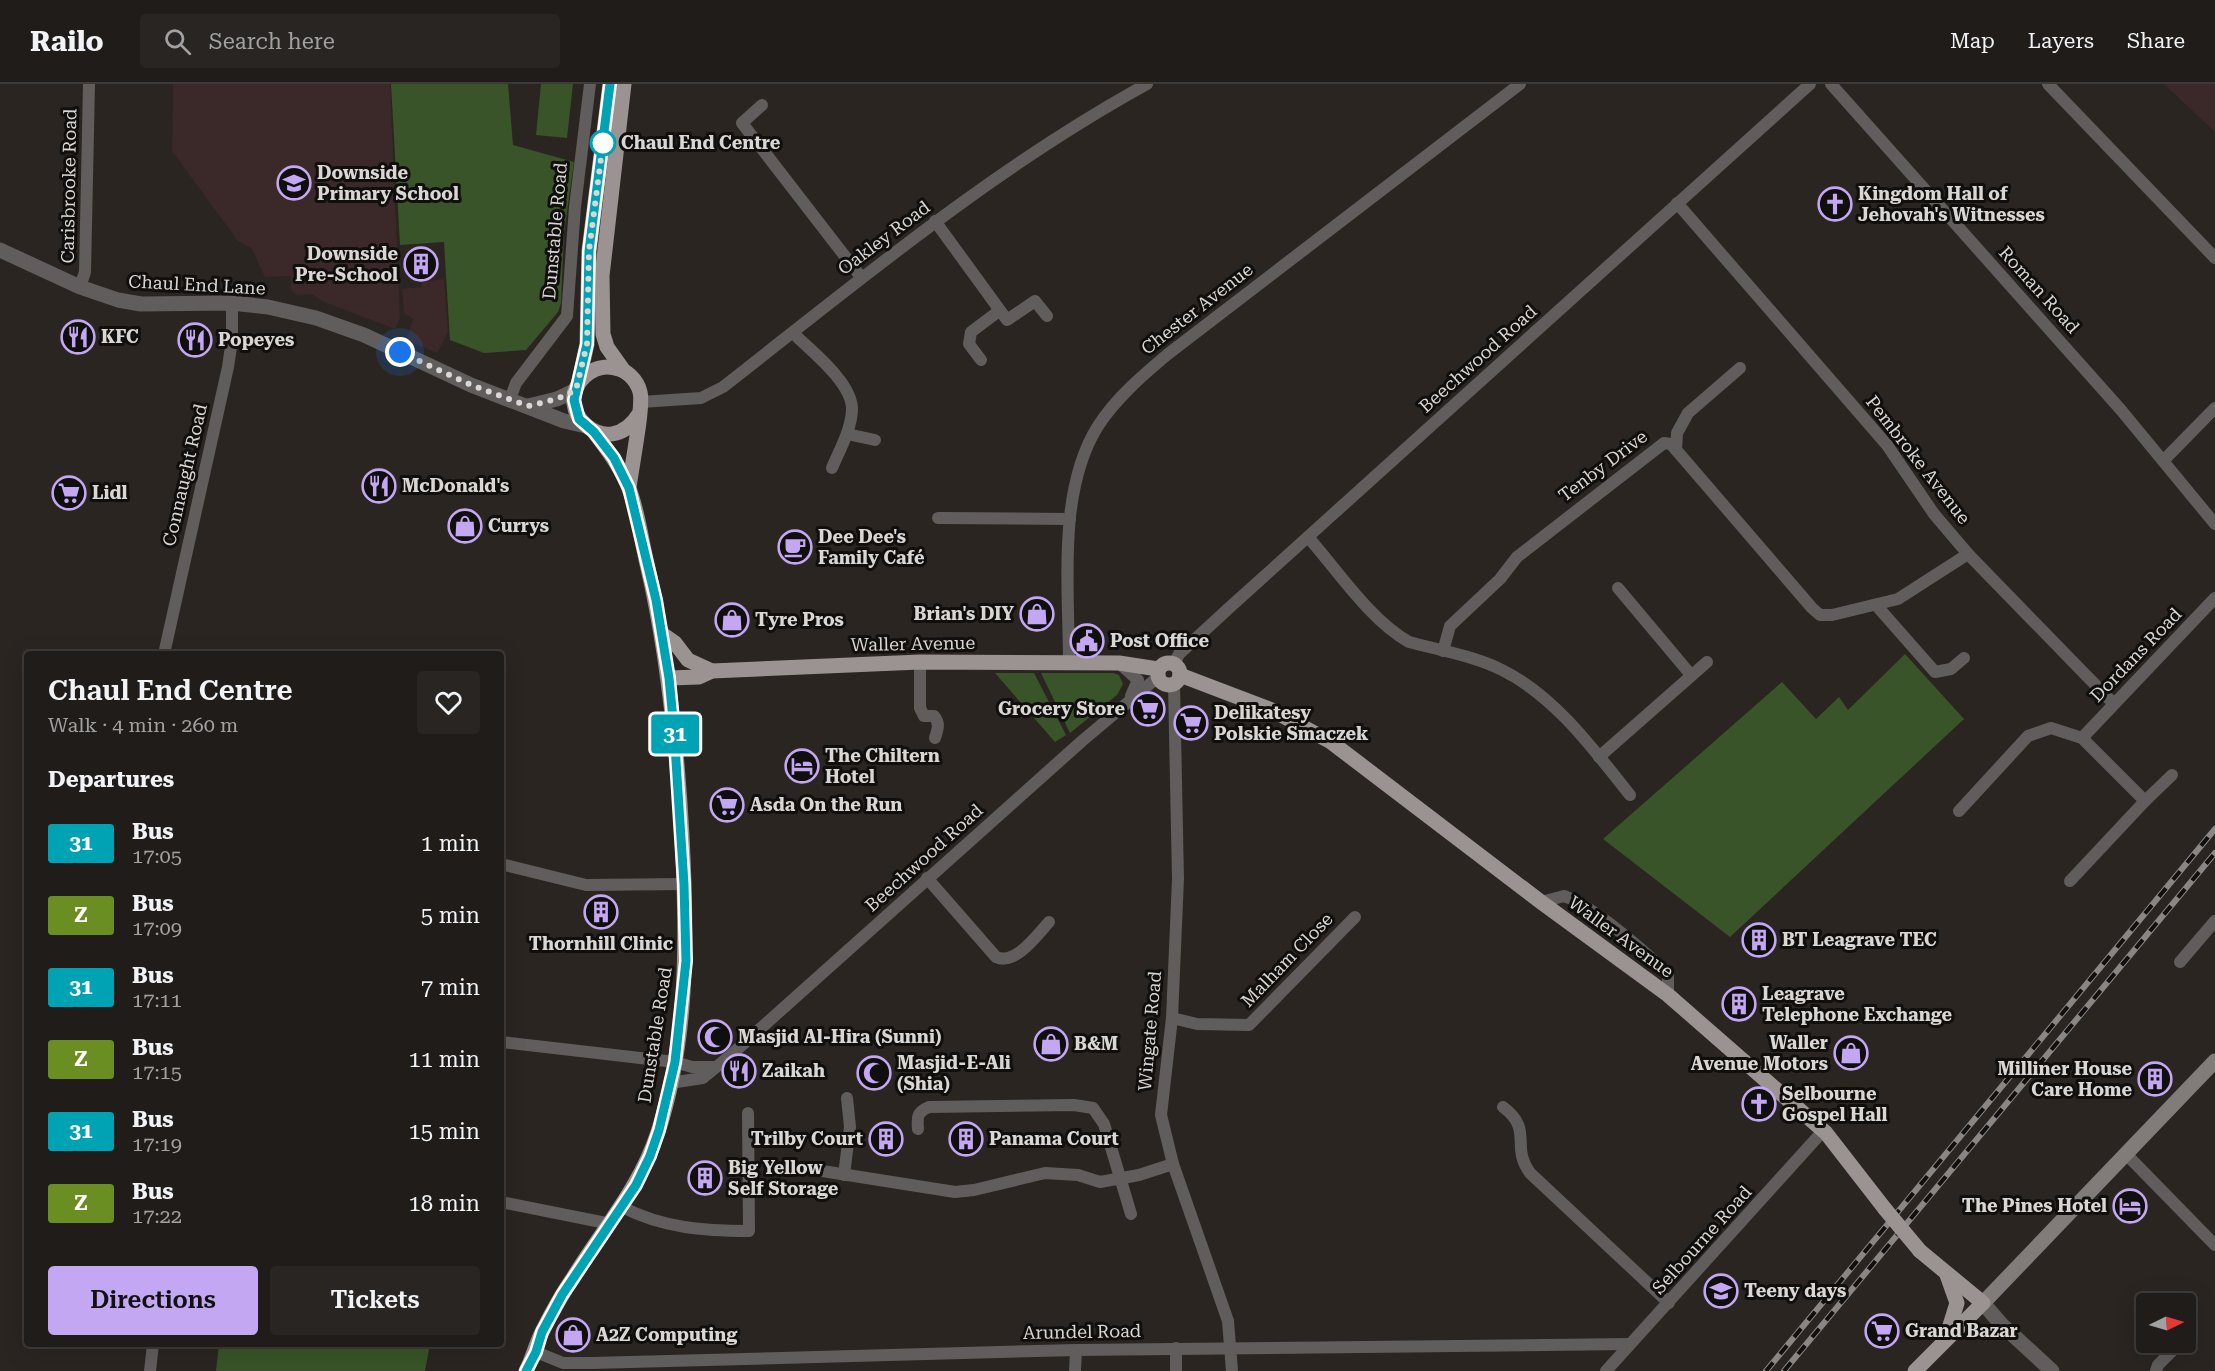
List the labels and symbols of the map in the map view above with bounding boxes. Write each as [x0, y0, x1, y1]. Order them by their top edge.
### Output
street label: Carisbrooke Road [57, 108, 80, 264]
marker: Chaul End Centre [590, 130, 616, 156]
place label: Chaul End Centre [621, 132, 781, 153]
street label: Dunstable Road [538, 161, 571, 300]
place label: Downside Primary School [317, 162, 459, 204]
school or university icon: Downside Primary School [276, 165, 312, 201]
place label: Kingdom Hall of Jehovah's Witnesses [1858, 183, 2045, 225]
church icon: Kingdom Hall of Jehovah's Witnesses [1817, 186, 1853, 222]
street label: Oakley Road [834, 196, 934, 279]
street label: Roman Road [1995, 242, 2084, 338]
place label: Downside Pre-School [295, 243, 398, 285]
building icon: Downside Pre-School [403, 246, 439, 282]
street label: Chester Avenue [1137, 258, 1257, 359]
street label: Chaul End Lane [128, 270, 266, 299]
street label: Beechwood Road [1415, 300, 1541, 417]
restaurant icon: KFC [60, 319, 96, 355]
restaurant icon: Popeyes [177, 322, 213, 358]
place label: KFC [101, 326, 139, 347]
place label: Popeyes [218, 329, 294, 350]
your location [385, 337, 415, 367]
street label: Pembroke Avenue [1862, 391, 1975, 528]
street label: Connaught Road [158, 401, 211, 548]
street label: Tenby Drive [1554, 425, 1651, 506]
restaurant icon: McDonald's [361, 468, 397, 504]
supermarket icon: Lidl [51, 475, 87, 511]
place label: McDonald's [402, 475, 509, 496]
place label: Lidl [92, 482, 127, 503]
shop icon: Currys [447, 508, 483, 544]
place label: Currys [488, 515, 549, 536]
place label: Dee Dee's Family Café [818, 526, 925, 568]
cafe icon: Dee Dee's Family Café [777, 529, 813, 565]
shop icon: Brian's DIY [1019, 596, 1055, 632]
shop icon: Tyre Pros [714, 602, 750, 638]
place label: Brian's DIY [913, 603, 1014, 624]
street label: Dordans Road [2086, 603, 2186, 706]
place label: Tyre Pros [755, 609, 844, 630]
public building icon: Post Office [1069, 623, 1105, 659]
place label: Post Office [1110, 630, 1209, 651]
street label: Waller Avenue [850, 632, 976, 655]
supermarket icon: Grocery Store [1130, 691, 1166, 727]
place label: Grocery Store [998, 698, 1125, 719]
place label: Delikatesy Polskie Smaczek [1214, 702, 1369, 744]
supermarket icon: Delikatesy Polskie Smaczek [1173, 705, 1209, 741]
line badge: 31 [648, 714, 702, 754]
place label: The Chiltern Hotel [825, 745, 940, 787]
hotel icon: The Chiltern Hotel [784, 748, 820, 784]
supermarket icon: Asda On the Run [709, 787, 745, 823]
place label: Asda On the Run [750, 794, 902, 815]
street label: Beechwood Road [861, 799, 987, 916]
street label: Waller Avenue [1565, 891, 1678, 982]
building icon: Thornhill Clinic [583, 894, 619, 930]
street label: Malham Close [1237, 908, 1337, 1011]
building icon: BT Leagrave TEC [1741, 922, 1777, 958]
place label: BT Leagrave TEC [1782, 929, 1937, 950]
place label: Thornhill Clinic [529, 933, 673, 954]
street label: Dunstable Road [633, 965, 676, 1104]
street label: Wingate Road [1134, 970, 1165, 1092]
place label: Leagrave Telephone Exchange [1762, 983, 1952, 1025]
building icon: Leagrave Telephone Exchange [1721, 986, 1757, 1022]
mosque icon: Masjid Al-Hira (Sunni) [697, 1019, 733, 1055]
place label: Masjid Al-Hira (Sunni) [738, 1026, 941, 1047]
shop icon: B&M [1033, 1026, 1069, 1062]
place label: Waller Avenue Motors [1691, 1032, 1828, 1074]
place label: B&M [1074, 1033, 1118, 1054]
shop icon: Waller Avenue Motors [1833, 1035, 1869, 1071]
place label: Masjid-E-Ali (Shia) [897, 1052, 1011, 1094]
restaurant icon: Zaikah [721, 1053, 757, 1089]
mosque icon: Masjid-E-Ali (Shia) [856, 1055, 892, 1091]
place label: Milliner House Care Home [1997, 1058, 2132, 1100]
place label: Zaikah [762, 1060, 825, 1081]
building icon: Milliner House Care Home [2137, 1061, 2173, 1097]
place label: Selbourne Gospel Hall [1782, 1083, 1887, 1125]
church icon: Selbourne Gospel Hall [1741, 1086, 1777, 1122]
building icon: Trilby Court [868, 1121, 904, 1157]
building icon: Panama Court [948, 1121, 984, 1157]
place label: Trilby Court [751, 1128, 863, 1149]
place label: Panama Court [989, 1128, 1119, 1149]
place label: Big Yellow Self Storage [728, 1157, 839, 1199]
building icon: Big Yellow Self Storage [687, 1160, 723, 1196]
street label: Selbourne Road [1648, 1181, 1756, 1298]
hotel icon: The Pines Hotel [2112, 1188, 2148, 1224]
place label: The Pines Hotel [1962, 1195, 2107, 1216]
school or university icon: Teeny days [1703, 1273, 1739, 1309]
place label: Teeny days [1744, 1280, 1846, 1301]
north arrow [2136, 1293, 2196, 1353]
supermarket icon: Grand Bazar [1864, 1313, 1900, 1349]
shop icon: A2Z Computing [555, 1317, 591, 1353]
street label: Arundel Road [1023, 1320, 1142, 1343]
place label: Grand Bazar [1905, 1320, 2018, 1341]
place label: A2Z Computing [596, 1324, 738, 1345]

